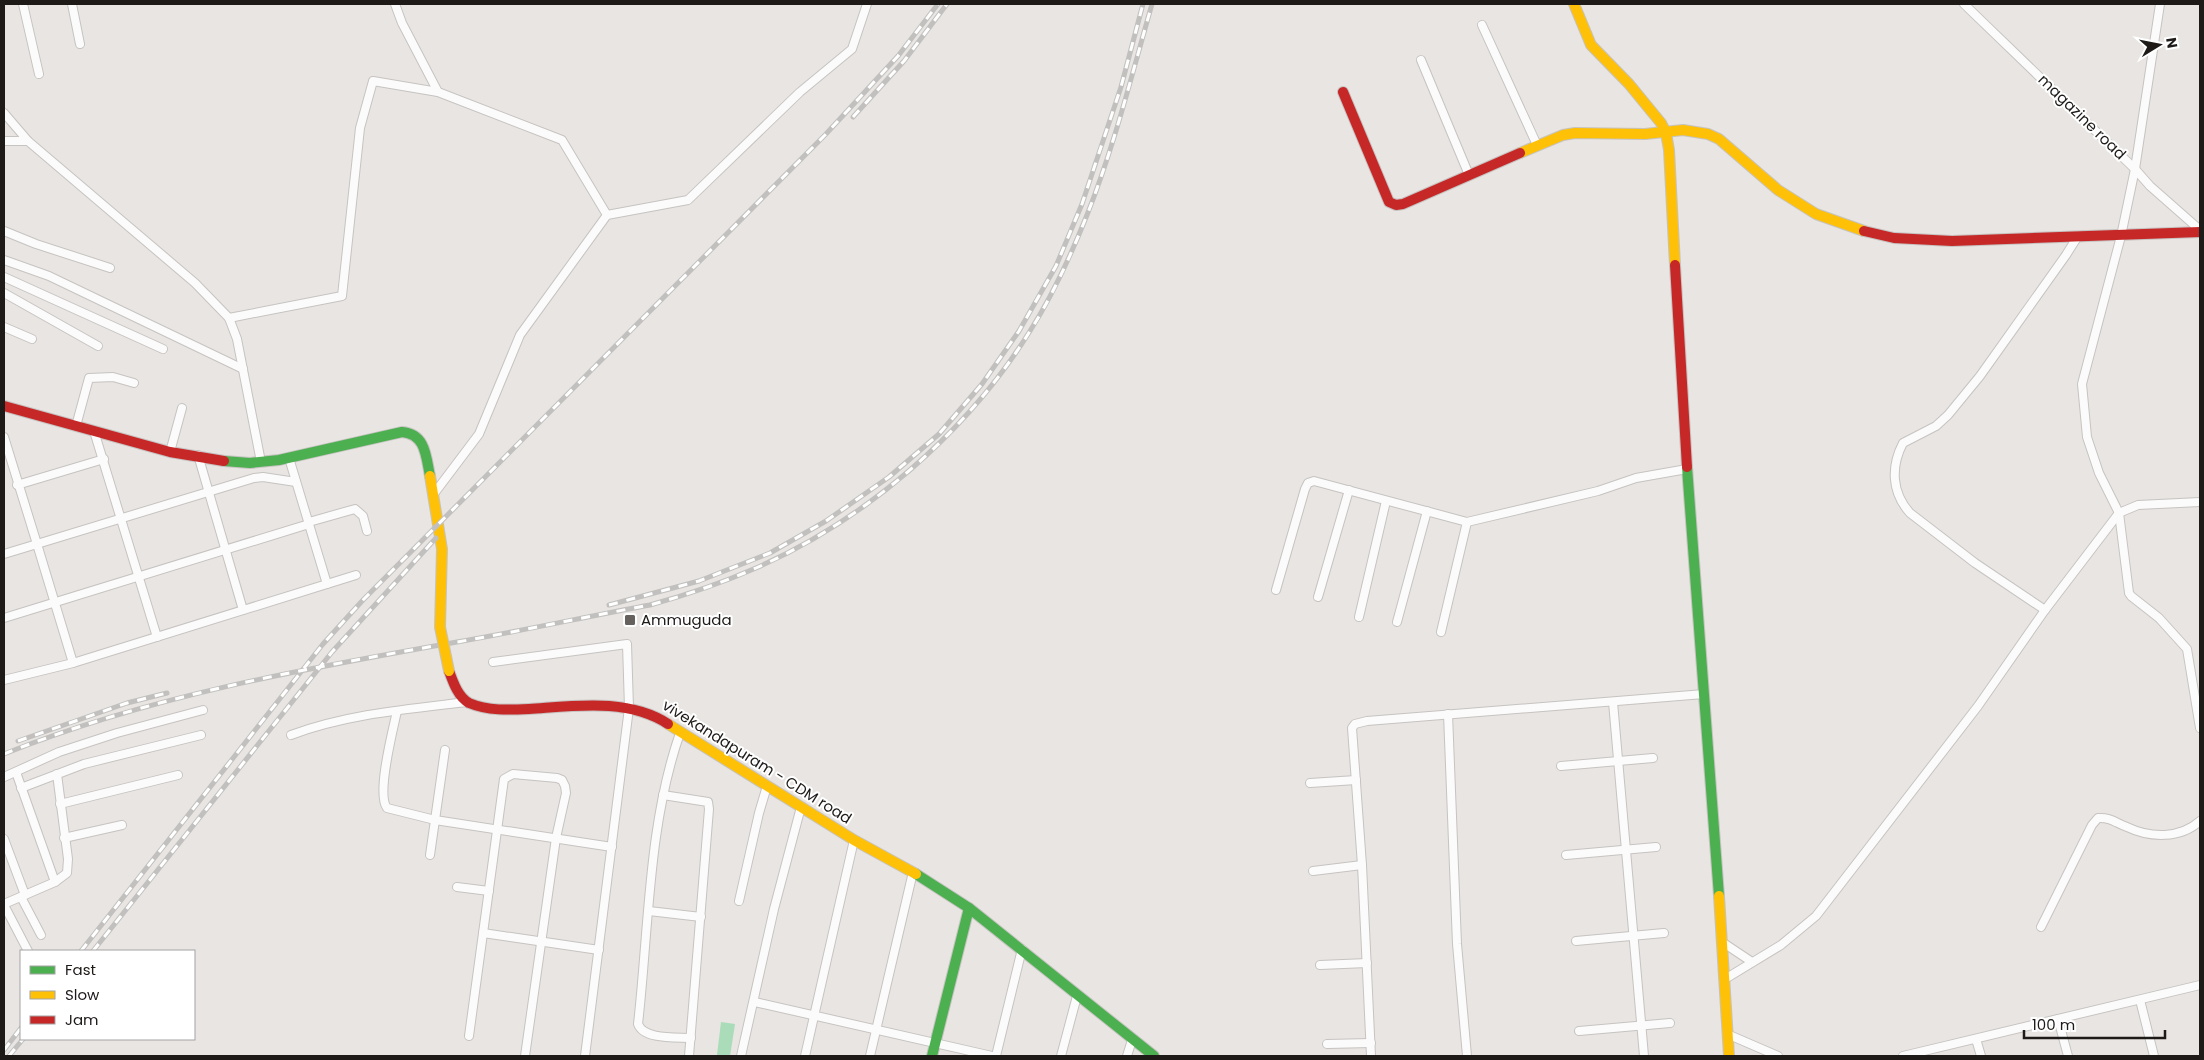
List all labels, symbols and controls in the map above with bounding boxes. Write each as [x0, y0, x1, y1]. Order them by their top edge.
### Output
north arrow [2134, 20, 2184, 70]
text: N [2161, 36, 2183, 50]
street label: magazine road [2034, 69, 2131, 164]
place label: Ammuguda [641, 609, 732, 630]
marker: Ammuguda [623, 613, 637, 627]
street label: vivekandapuram - CDM road [659, 695, 856, 829]
legend [20, 950, 195, 1040]
text: Fast [65, 959, 96, 980]
text: Slow [65, 984, 100, 1005]
scale bar [2024, 1008, 2165, 1040]
text: Jam [65, 1009, 99, 1030]
text: 100 m [2032, 1014, 2075, 1035]

